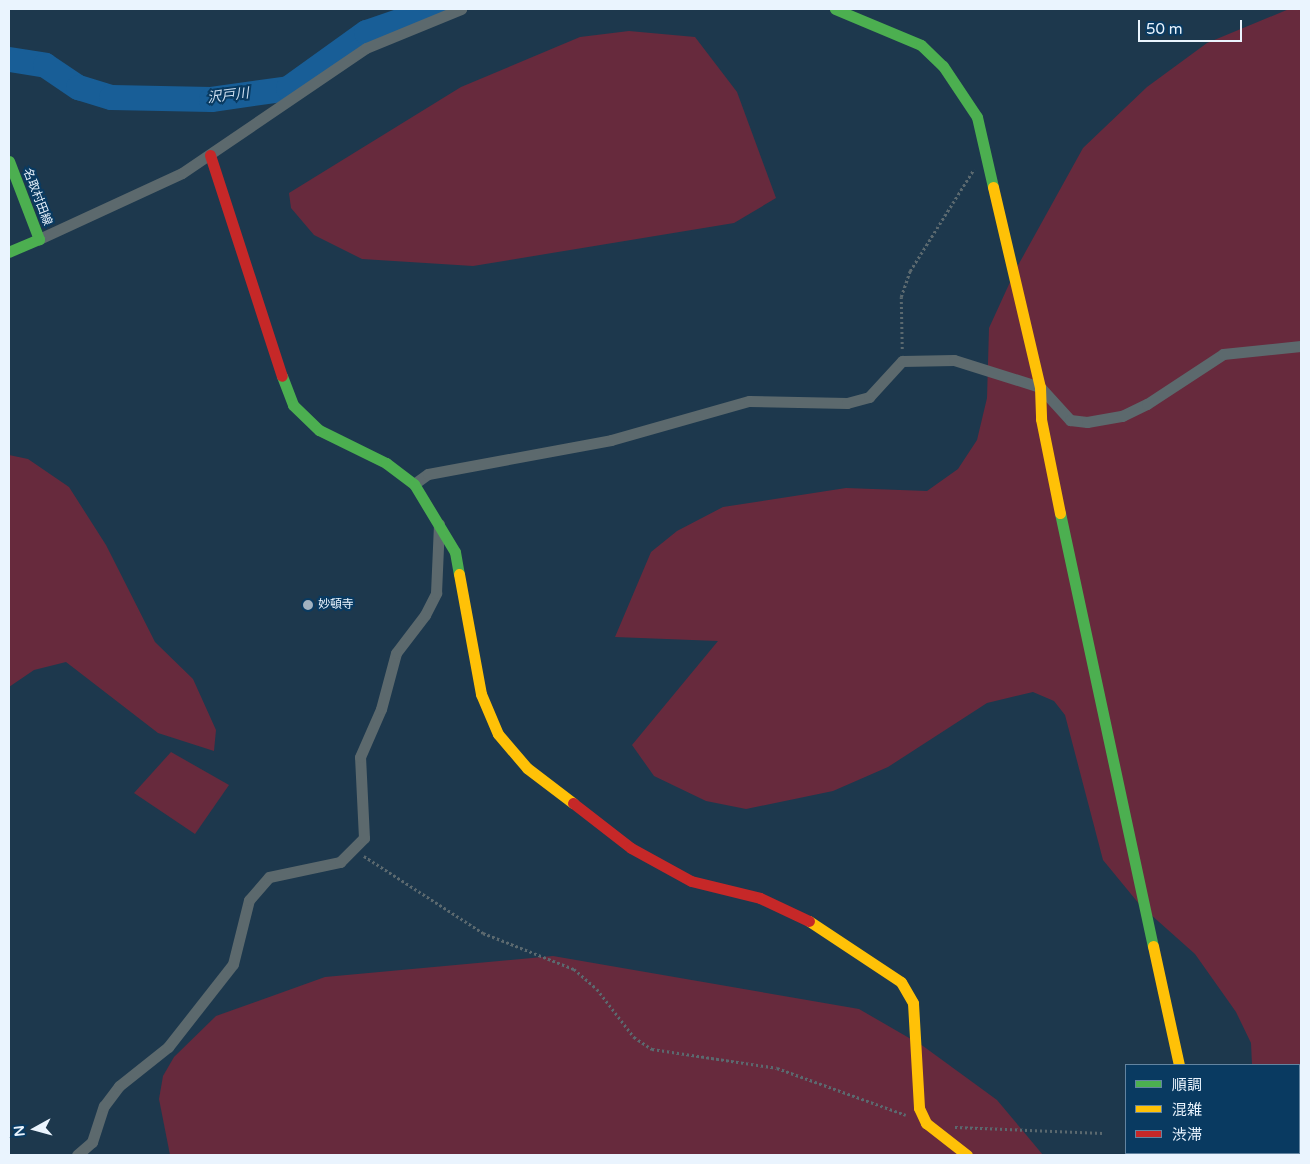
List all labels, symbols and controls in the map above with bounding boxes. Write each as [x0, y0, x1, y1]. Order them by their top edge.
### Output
scale bar [1140, 10, 1244, 42]
text: 50 m [1146, 20, 1183, 38]
water label: 沢戸川 [206, 85, 250, 107]
street label: 名取村田線 [20, 166, 54, 228]
place label: 妙頓寺 [318, 598, 354, 612]
marker: 妙頓寺 [302, 599, 314, 611]
legend [1125, 1064, 1300, 1154]
text: 順調 [1172, 1076, 1202, 1094]
text: 混雑 [1172, 1101, 1202, 1119]
north arrow [10, 1104, 60, 1154]
text: N [10, 1124, 29, 1138]
text: 渋滞 [1172, 1126, 1202, 1144]

